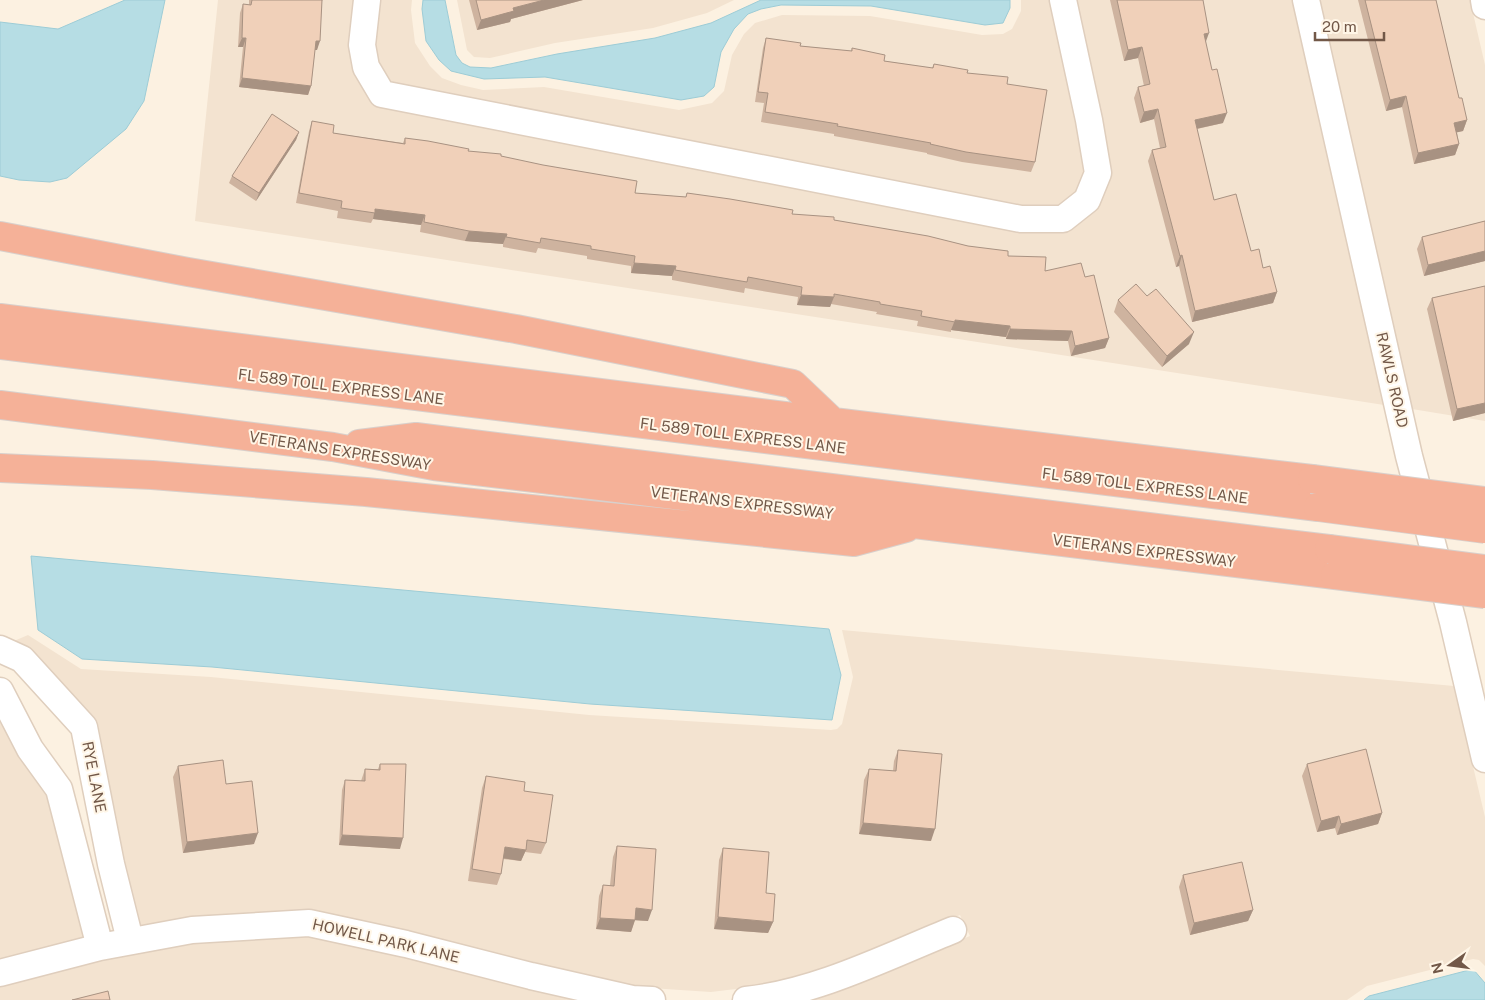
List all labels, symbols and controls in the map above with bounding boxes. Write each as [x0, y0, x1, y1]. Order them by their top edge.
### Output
scale bar [1315, 10, 1384, 42]
text: 20 m [1322, 18, 1357, 35]
street label: RAWLS ROAD [1373, 330, 1412, 429]
street label: FL 589 TOLL EXPRESS LANE [237, 365, 445, 408]
street label: FL 589 TOLL EXPRESS LANE [639, 414, 847, 457]
street label: VETERANS EXPRESSWAY [248, 428, 432, 473]
street label: FL 589 TOLL EXPRESS LANE [1041, 464, 1249, 507]
street label: VETERANS EXPRESSWAY [650, 483, 834, 522]
street label: VETERANS EXPRESSWAY [1052, 531, 1236, 570]
street label: RYE LANE [79, 740, 110, 814]
street label: HOWELL PARK LANE [311, 915, 461, 966]
north arrow [1425, 940, 1475, 990]
text: N [1428, 961, 1446, 975]

